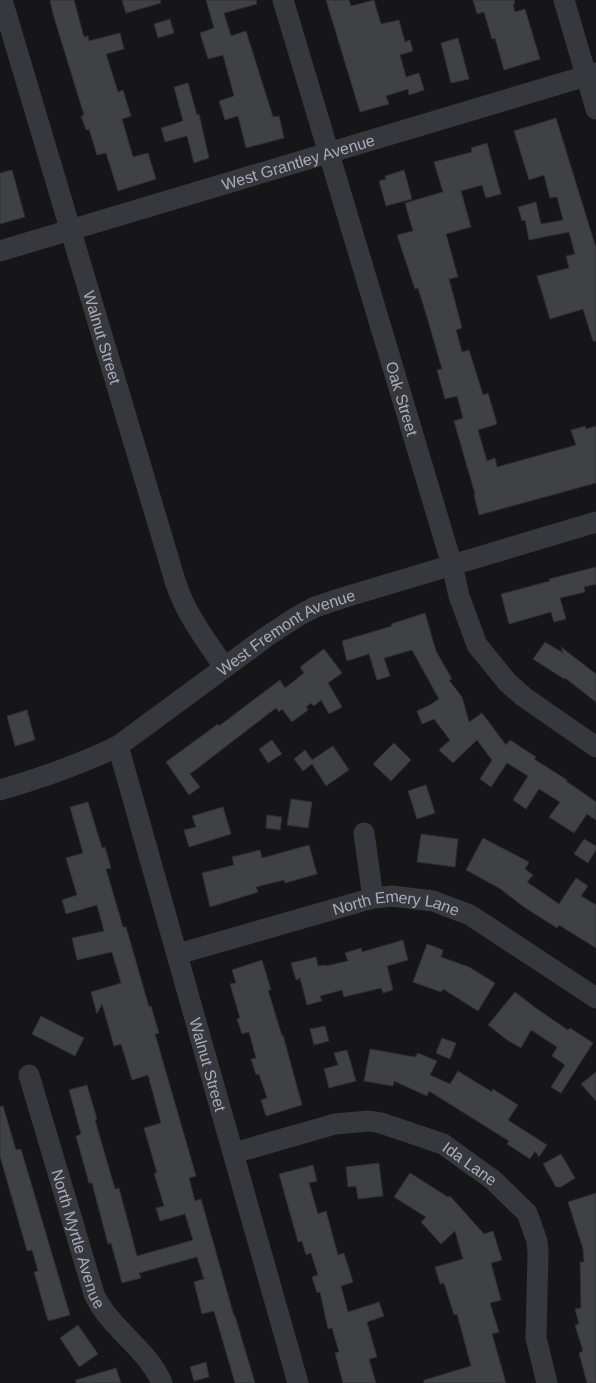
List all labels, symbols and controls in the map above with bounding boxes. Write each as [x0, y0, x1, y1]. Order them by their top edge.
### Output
street label: West Grantley Avenue [220, 132, 377, 193]
street label: Walnut Street [80, 289, 124, 387]
street label: Oak Street [383, 360, 421, 438]
street label: West Fremont Avenue [214, 587, 357, 679]
street label: North Emery Lane [331, 887, 462, 919]
street label: Walnut Street [186, 1016, 229, 1114]
street label: Ida Lane [439, 1139, 500, 1189]
street label: North Myrtle Avenue [48, 1167, 108, 1312]

